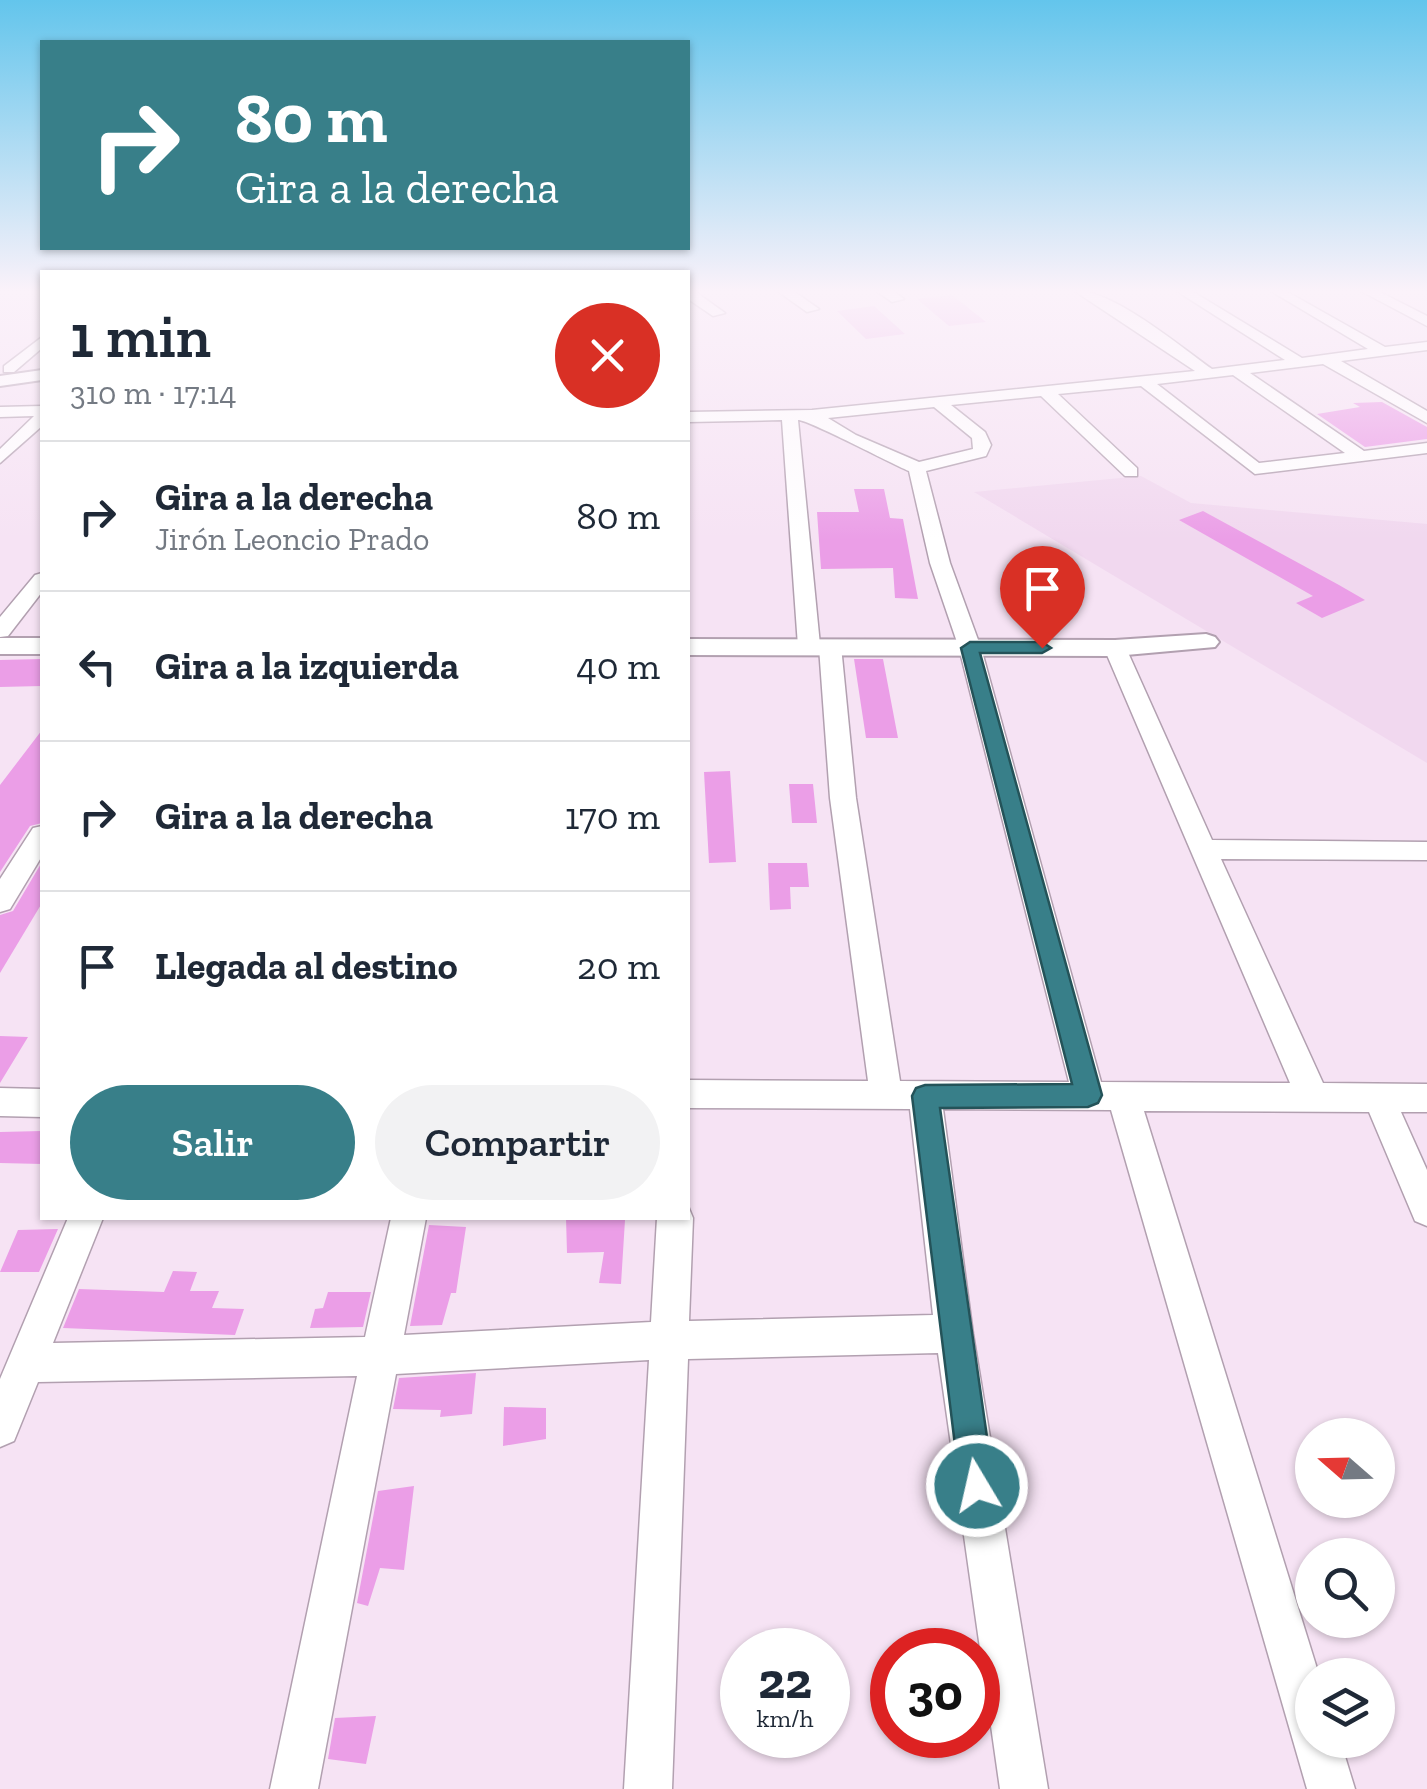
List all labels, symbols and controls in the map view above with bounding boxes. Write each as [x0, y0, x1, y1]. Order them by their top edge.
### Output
text: 80 m [235, 76, 387, 160]
icon: right [70, 80, 200, 210]
text: Gira a la derecha [235, 161, 559, 215]
text: 1 min [70, 300, 211, 372]
button: close [555, 303, 660, 408]
text: 310 m · 17:14 [70, 374, 236, 412]
text: Gira a la derecha [155, 474, 433, 520]
icon: right [70, 489, 125, 544]
text: 80 m [576, 493, 660, 539]
text: Jirón Leoncio Prado [155, 520, 429, 558]
pin [1000, 546, 1085, 649]
icon: arrive [1015, 561, 1070, 616]
icon: left [70, 639, 125, 694]
text: Gira a la izquierda [155, 643, 459, 689]
text: 40 m [576, 643, 660, 689]
icon: right [70, 789, 125, 844]
text: Gira a la derecha [155, 793, 433, 839]
text: 170 m [565, 793, 660, 839]
icon: arrive [70, 939, 125, 994]
text: Llegada al destino [155, 943, 458, 989]
text: 20 m [577, 943, 660, 989]
button: Salir [70, 1085, 355, 1200]
button: Compartir [375, 1085, 660, 1200]
north arrow [1295, 1418, 1395, 1518]
map controls [1295, 1418, 1395, 1758]
position arrow [925, 1434, 1029, 1538]
button: search [1295, 1538, 1395, 1638]
speed limit sign: 30 [870, 1628, 1000, 1758]
text: 22 [758, 1651, 812, 1711]
button: layers [1295, 1658, 1395, 1758]
text: km/h [756, 1703, 814, 1733]

